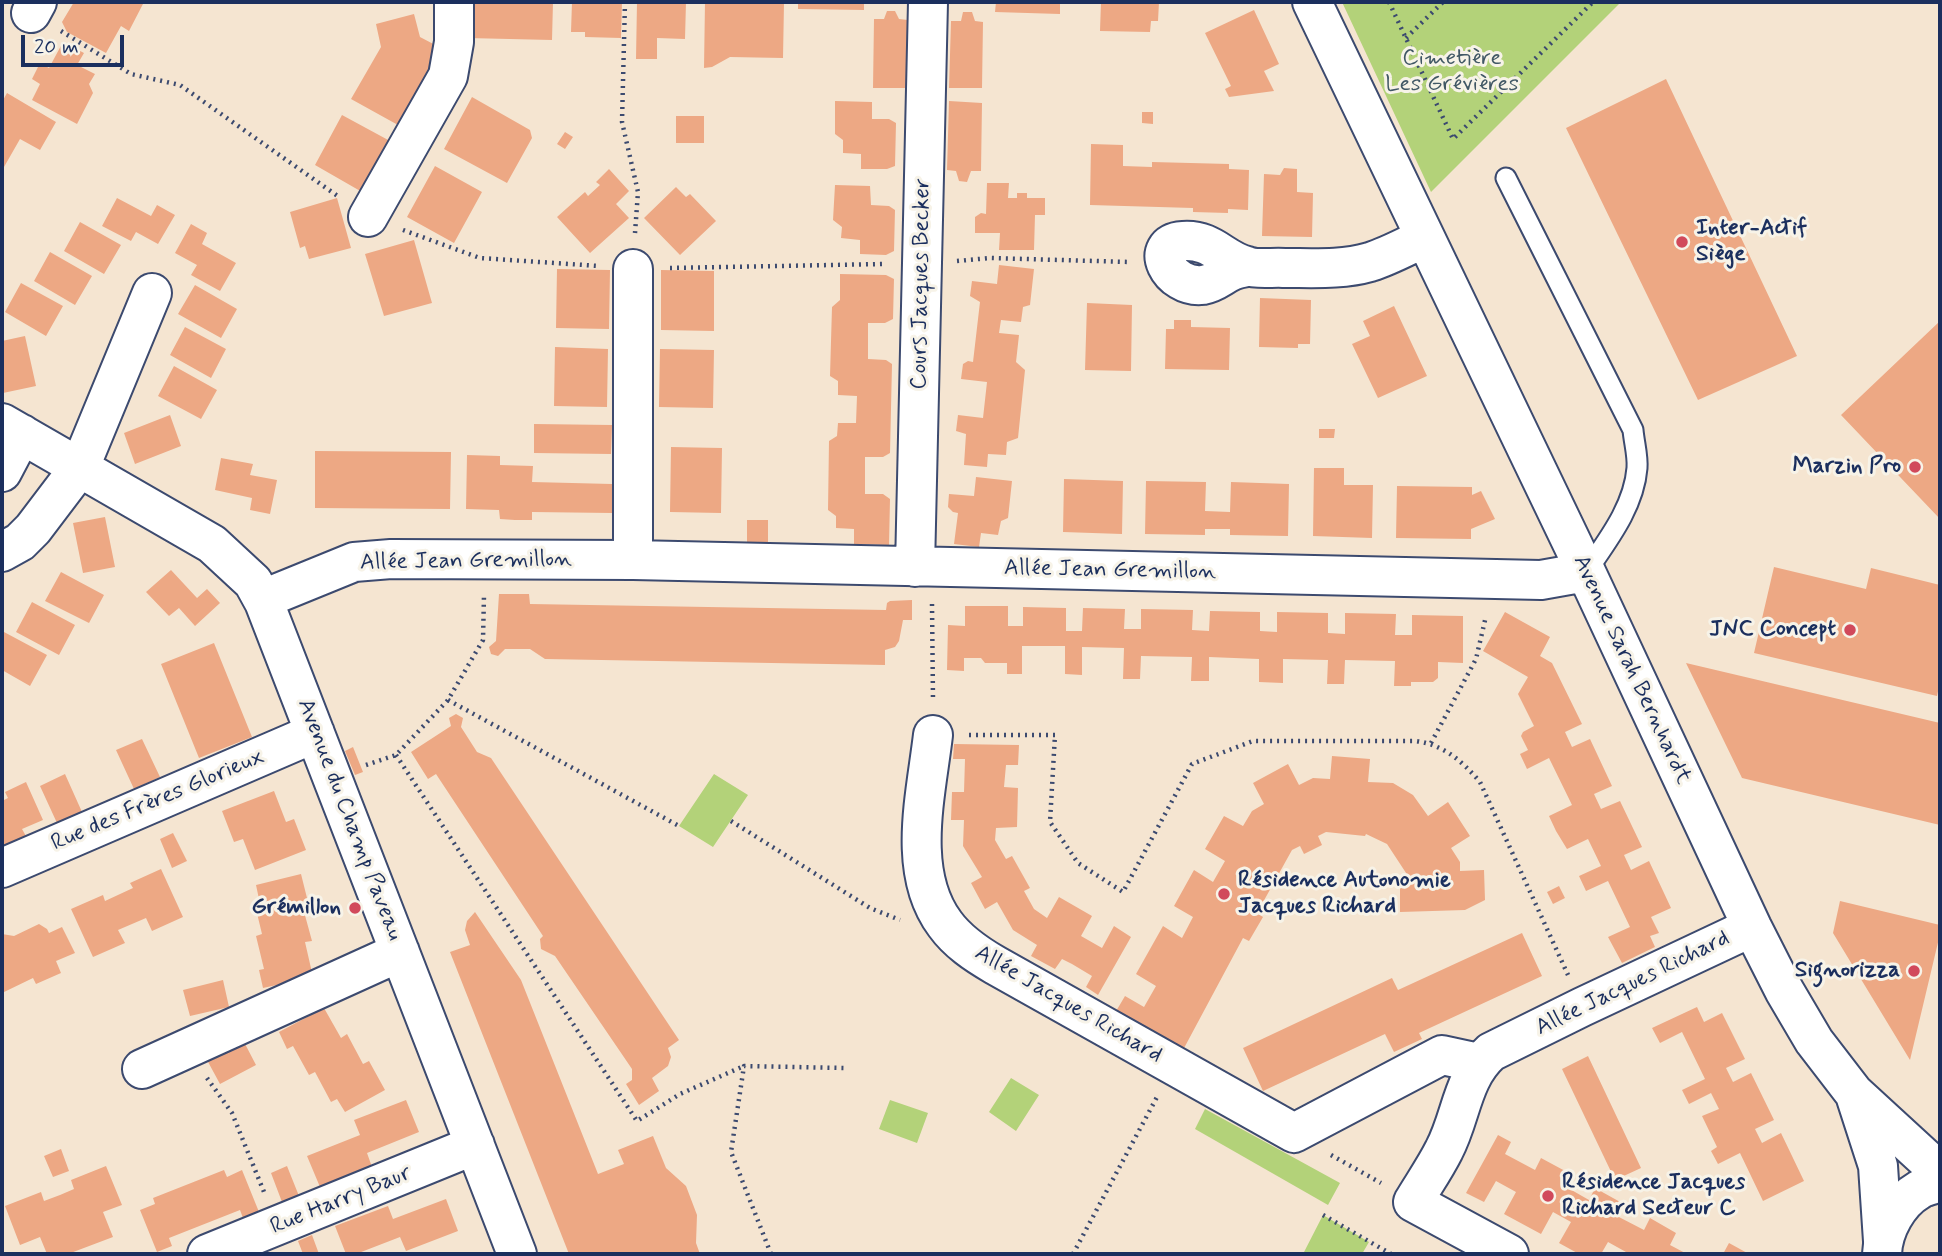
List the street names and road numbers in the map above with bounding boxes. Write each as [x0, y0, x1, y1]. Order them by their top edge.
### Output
street label: Cours Jacques Becker [906, 178, 938, 390]
street label: Allée Jean Gremillon [360, 546, 572, 578]
street label: Avenue Sarah Bernhardt [1566, 551, 1696, 789]
street label: Allée Jean Gremillon [1004, 555, 1216, 587]
street label: Avenue du Champ Paveau [290, 695, 408, 945]
street label: Rue des Frères Glorieux [47, 744, 269, 858]
street label: Allée Jacques Richard [1532, 925, 1734, 1043]
street label: Allée Jacques Richard [969, 940, 1167, 1070]
street label: Rue Harry Baur [267, 1160, 415, 1242]

